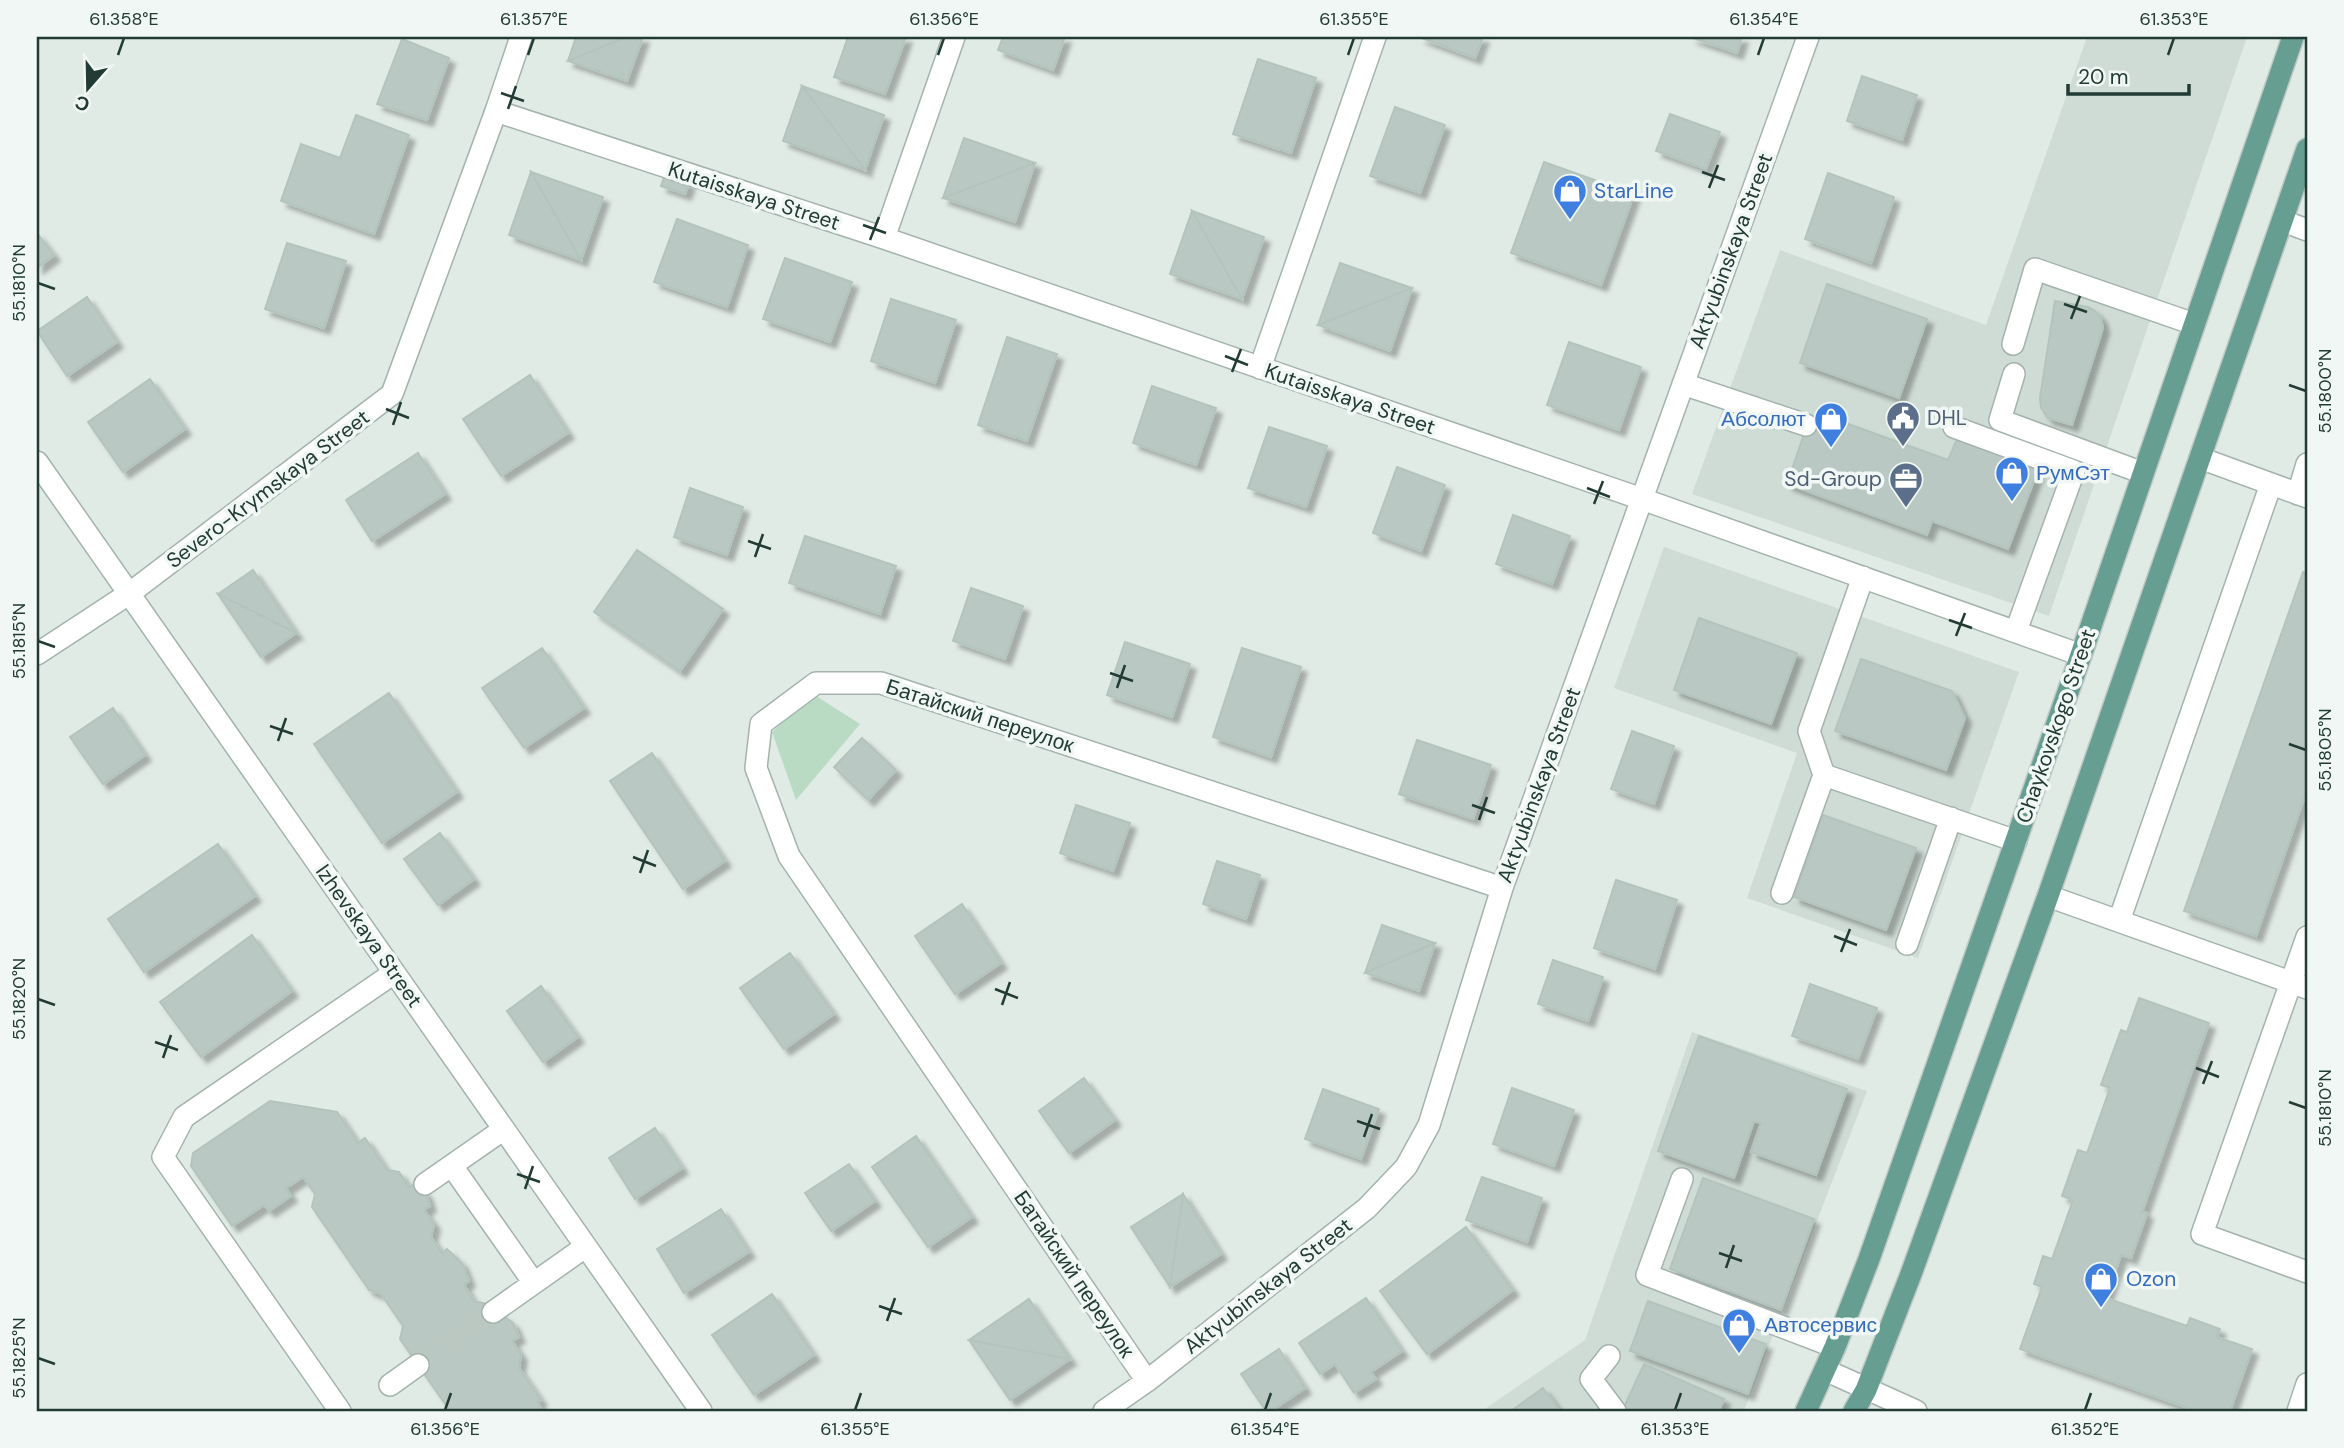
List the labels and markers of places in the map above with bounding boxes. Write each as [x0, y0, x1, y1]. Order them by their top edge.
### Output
shop icon: StarLine [1551, 172, 1589, 221]
place label: StarLine [1594, 177, 1674, 205]
public building icon: DHL [1884, 399, 1922, 448]
shop icon: Абсолют [1812, 400, 1850, 449]
place label: DHL [1927, 404, 1967, 432]
place label: Абсолют [1721, 405, 1806, 433]
shop icon: РумСэт [1993, 454, 2031, 503]
place label: РумСэт [2036, 459, 2110, 487]
office icon: Sd-Group [1887, 460, 1925, 509]
place label: Sd-Group [1784, 465, 1882, 493]
shop icon: Ozon [2082, 1260, 2120, 1309]
place label: Ozon [2126, 1265, 2176, 1293]
shop icon: Автосервис [1720, 1306, 1758, 1355]
place label: Автосервис [1764, 1311, 1877, 1339]

